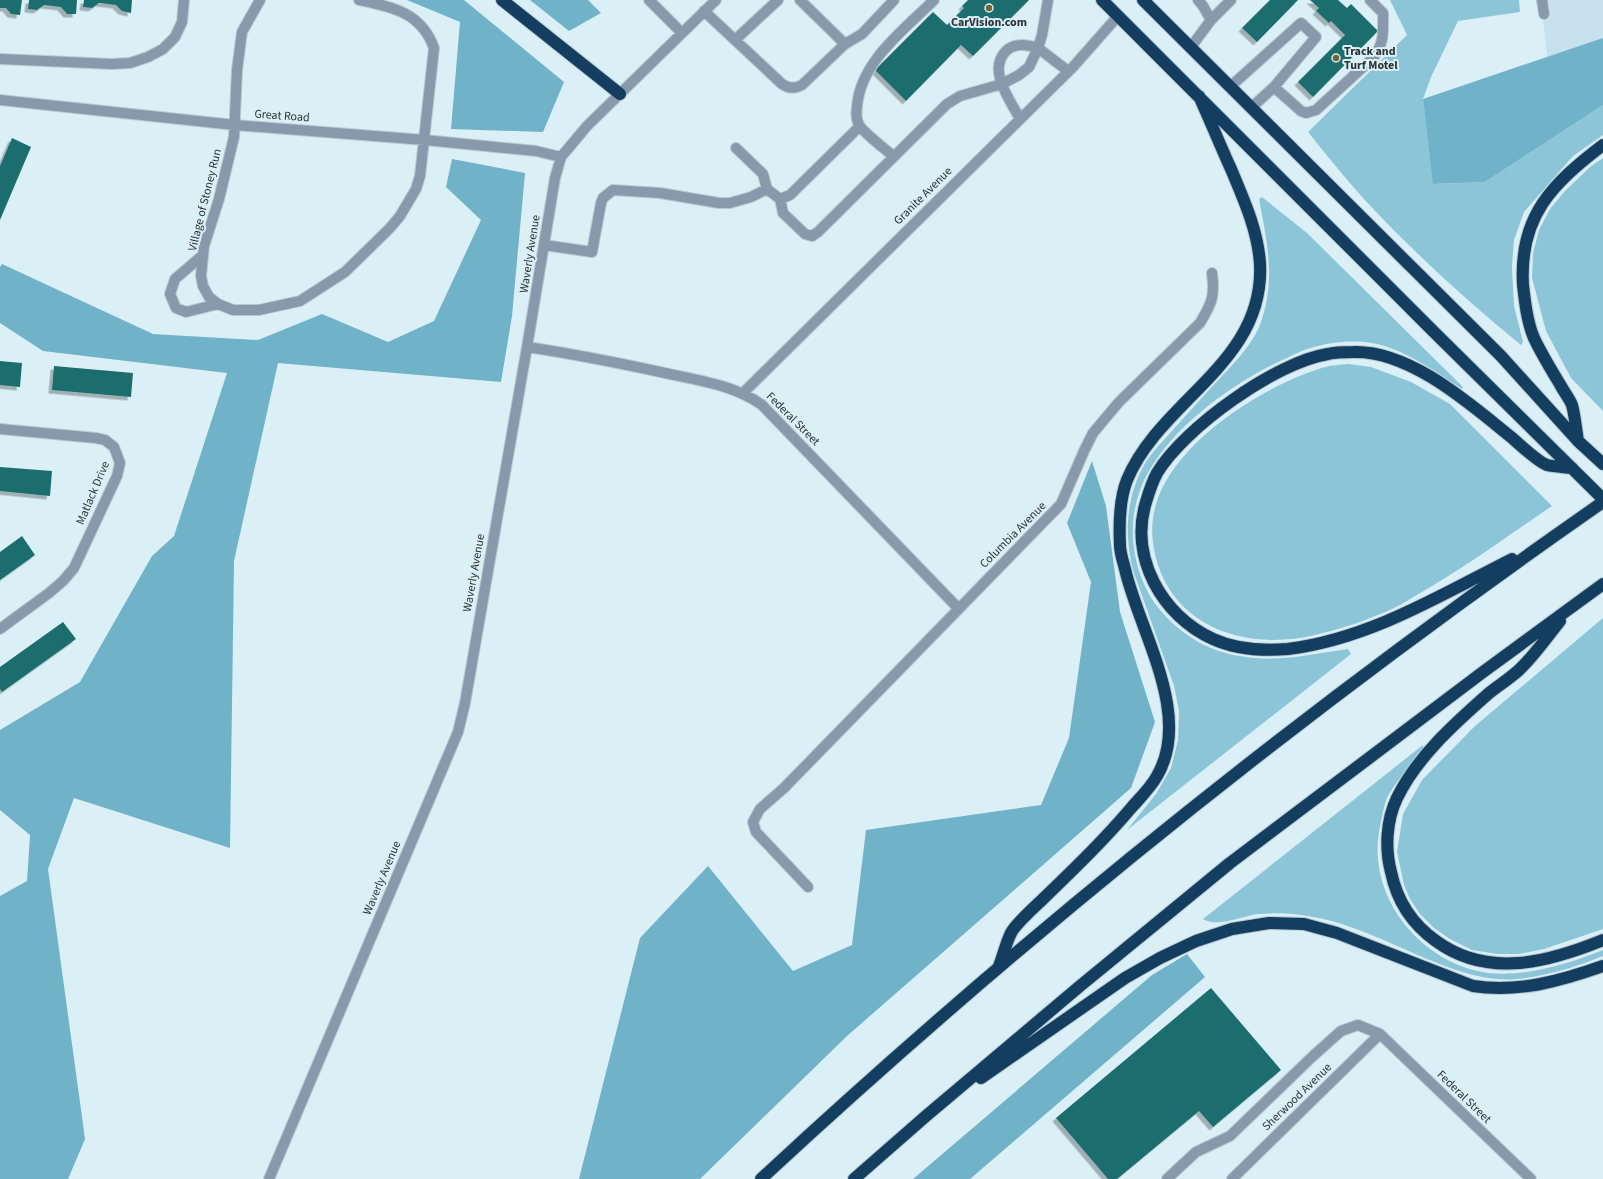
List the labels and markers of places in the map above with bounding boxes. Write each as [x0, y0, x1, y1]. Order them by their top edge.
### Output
marker: CarVision.com [984, 3, 994, 13]
place label: CarVision.com [951, 14, 1027, 31]
place label: Track and Turf Motel [1344, 43, 1398, 74]
marker: Track and Turf Motel [1331, 53, 1341, 63]

